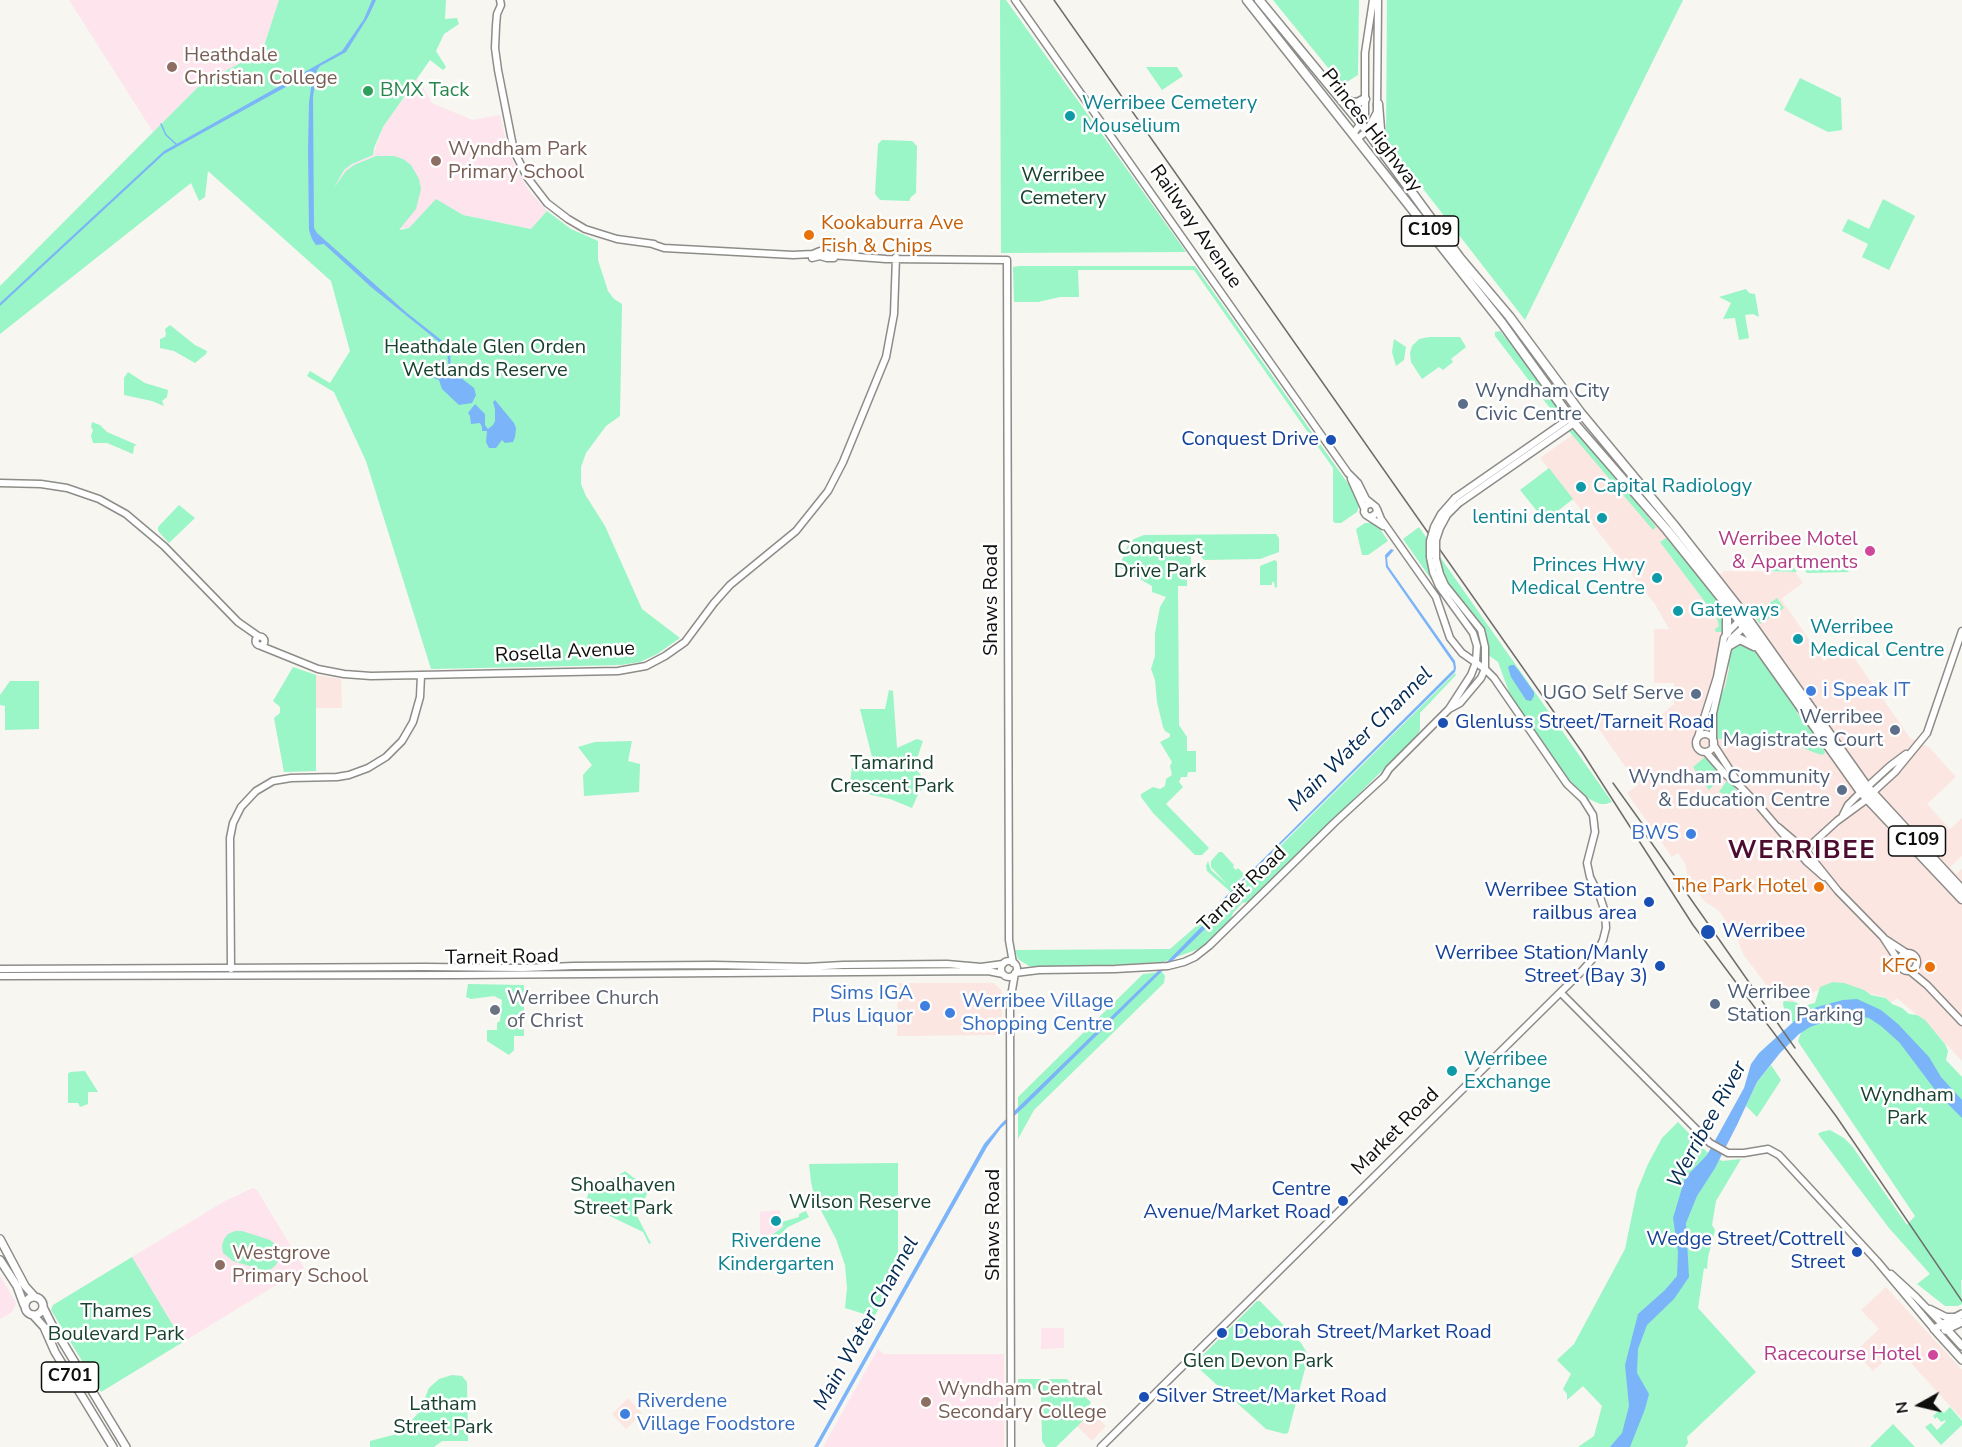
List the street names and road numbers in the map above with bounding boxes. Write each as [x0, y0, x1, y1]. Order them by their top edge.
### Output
street label: Princes Highway [1315, 64, 1427, 198]
street label: Railway Avenue [1144, 161, 1246, 293]
road number: C109 [1402, 216, 1458, 246]
street label: Shaws Road [980, 544, 1004, 656]
street label: Rosella Avenue [494, 637, 636, 669]
road number: C109 [1888, 826, 1946, 856]
street label: Tarneit Road [1194, 842, 1292, 938]
street label: Tarneit Road [445, 945, 559, 971]
street label: Market Road [1347, 1083, 1445, 1181]
street label: Shaws Road [982, 1169, 1006, 1281]
road number: C701 [42, 1362, 98, 1392]

